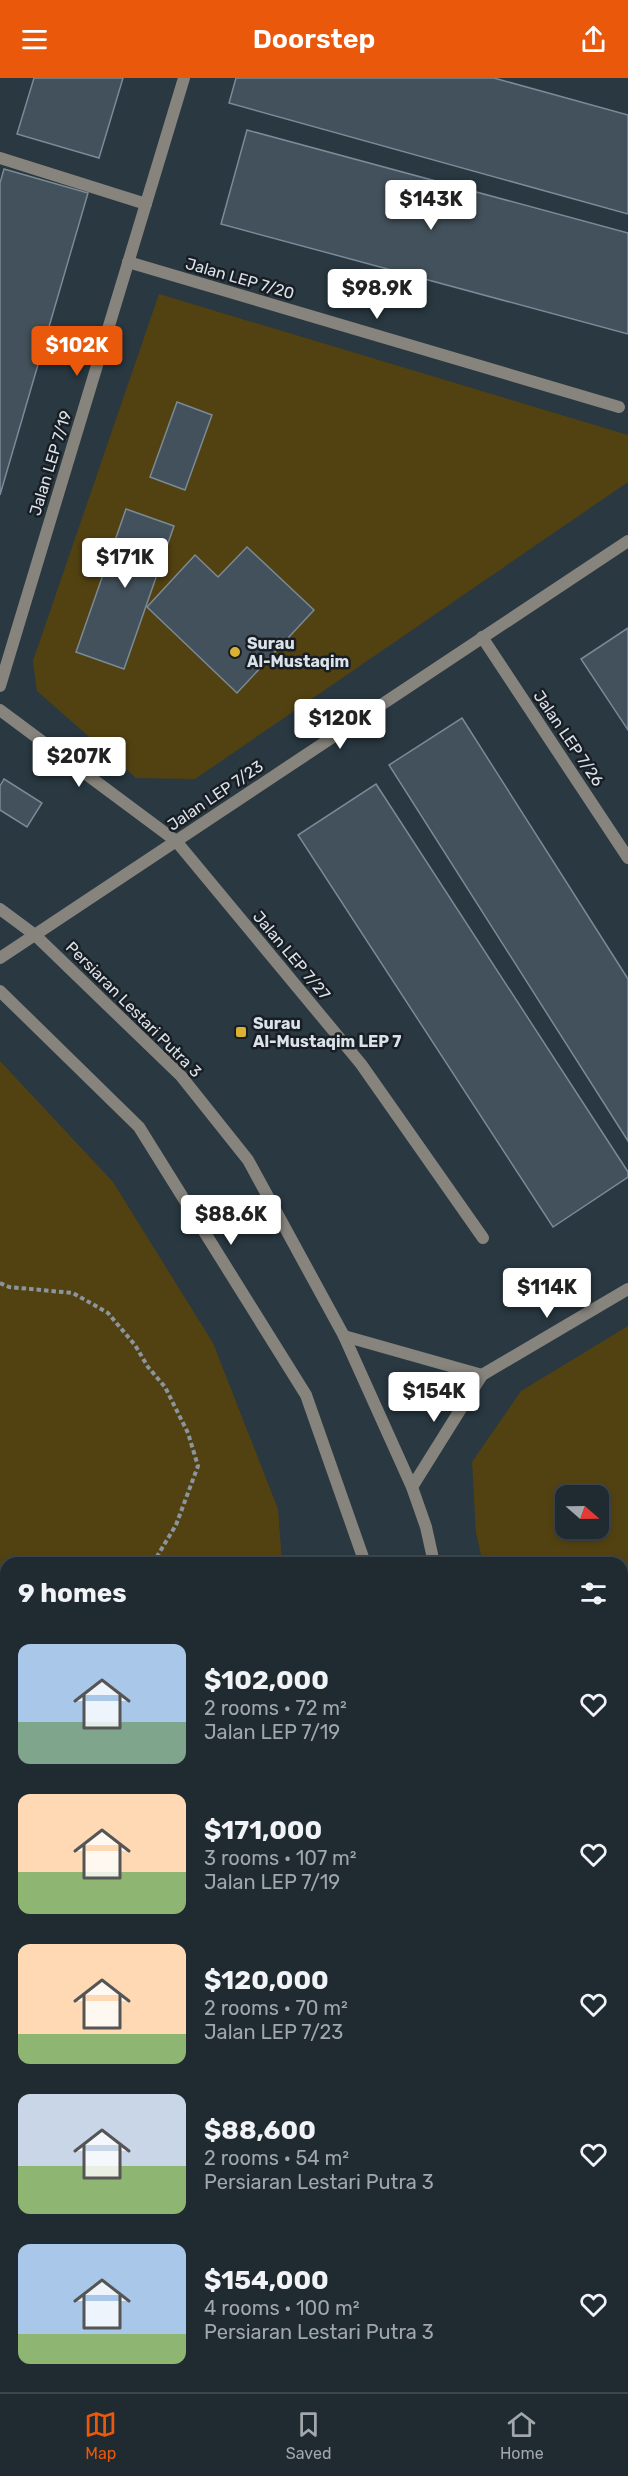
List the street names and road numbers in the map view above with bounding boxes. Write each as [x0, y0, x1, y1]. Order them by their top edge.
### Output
street label: Jalan LEP 7/20 [183, 254, 296, 303]
street label: Jalan LEP 7/19 [25, 408, 75, 518]
street label: Jalan LEP 7/26 [530, 687, 608, 790]
street label: Jalan LEP 7/23 [164, 756, 267, 834]
street label: Jalan LEP 7/27 [249, 907, 334, 1004]
street label: Persiaran Lestari Putra 3 [62, 938, 205, 1081]

